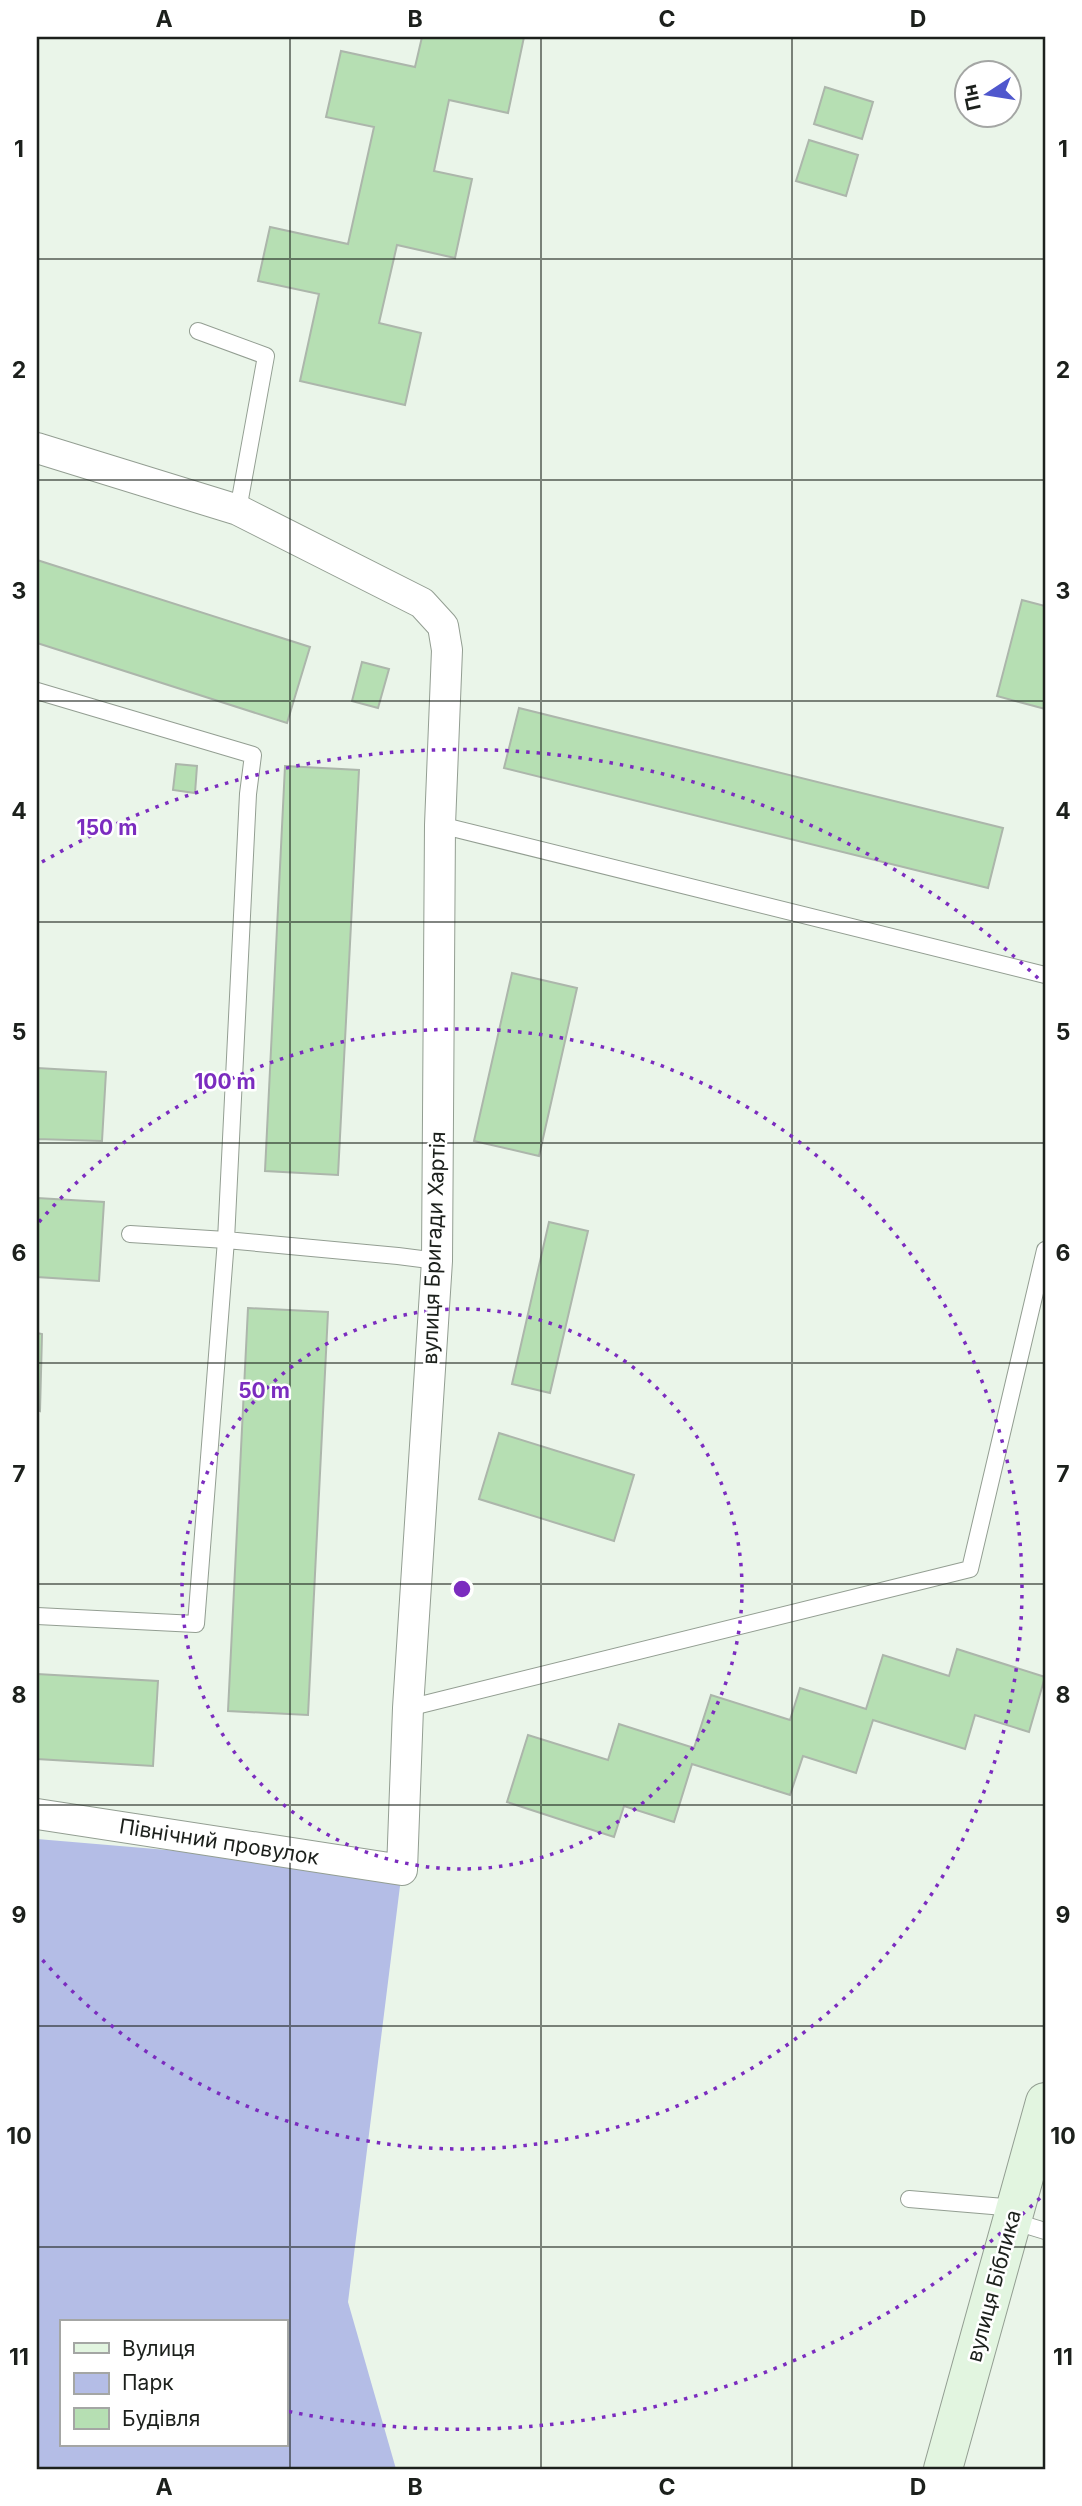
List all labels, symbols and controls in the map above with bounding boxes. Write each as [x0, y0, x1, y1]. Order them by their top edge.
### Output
text: A [155, 5, 173, 33]
text: B [407, 5, 423, 33]
text: C [658, 5, 676, 33]
text: D [910, 5, 926, 33]
north arrow [953, 60, 1023, 130]
text: Пн [958, 82, 986, 113]
text: 1 [14, 135, 24, 163]
text: 1 [1058, 135, 1068, 163]
text: 2 [12, 356, 26, 384]
text: 2 [1056, 356, 1070, 384]
text: 3 [12, 577, 26, 605]
text: 3 [1056, 577, 1070, 605]
text: 4 [11, 797, 27, 825]
text: 4 [1055, 797, 1071, 825]
text: 150 m [77, 815, 137, 840]
text: 5 [12, 1018, 26, 1046]
text: 5 [1056, 1018, 1070, 1046]
text: 100 m [194, 1069, 256, 1094]
street label: вулиця Бригади Хартія [417, 1131, 450, 1365]
text: 6 [12, 1239, 26, 1267]
text: 6 [1056, 1239, 1070, 1267]
text: 50 m [238, 1378, 290, 1403]
text: 7 [12, 1460, 26, 1488]
text: 7 [1056, 1460, 1070, 1488]
centre of rings [450, 1577, 474, 1601]
text: 8 [12, 1681, 26, 1709]
text: 8 [1056, 1681, 1070, 1709]
street label: Північний провулок [117, 1813, 321, 1870]
text: 9 [12, 1901, 26, 1929]
text: 9 [1056, 1901, 1070, 1929]
text: 10 [6, 2122, 32, 2150]
text: 10 [1050, 2122, 1076, 2150]
street label: вулиця Біблика [961, 2207, 1026, 2364]
legend [60, 2320, 287, 2446]
text: Вулиця [122, 2336, 195, 2361]
text: 11 [9, 2343, 29, 2371]
text: 11 [1053, 2343, 1073, 2371]
text: Парк [122, 2370, 174, 2395]
text: Будівля [122, 2406, 200, 2431]
text: A [155, 2473, 173, 2501]
text: B [407, 2473, 423, 2501]
text: C [658, 2473, 676, 2501]
text: D [910, 2473, 926, 2501]

